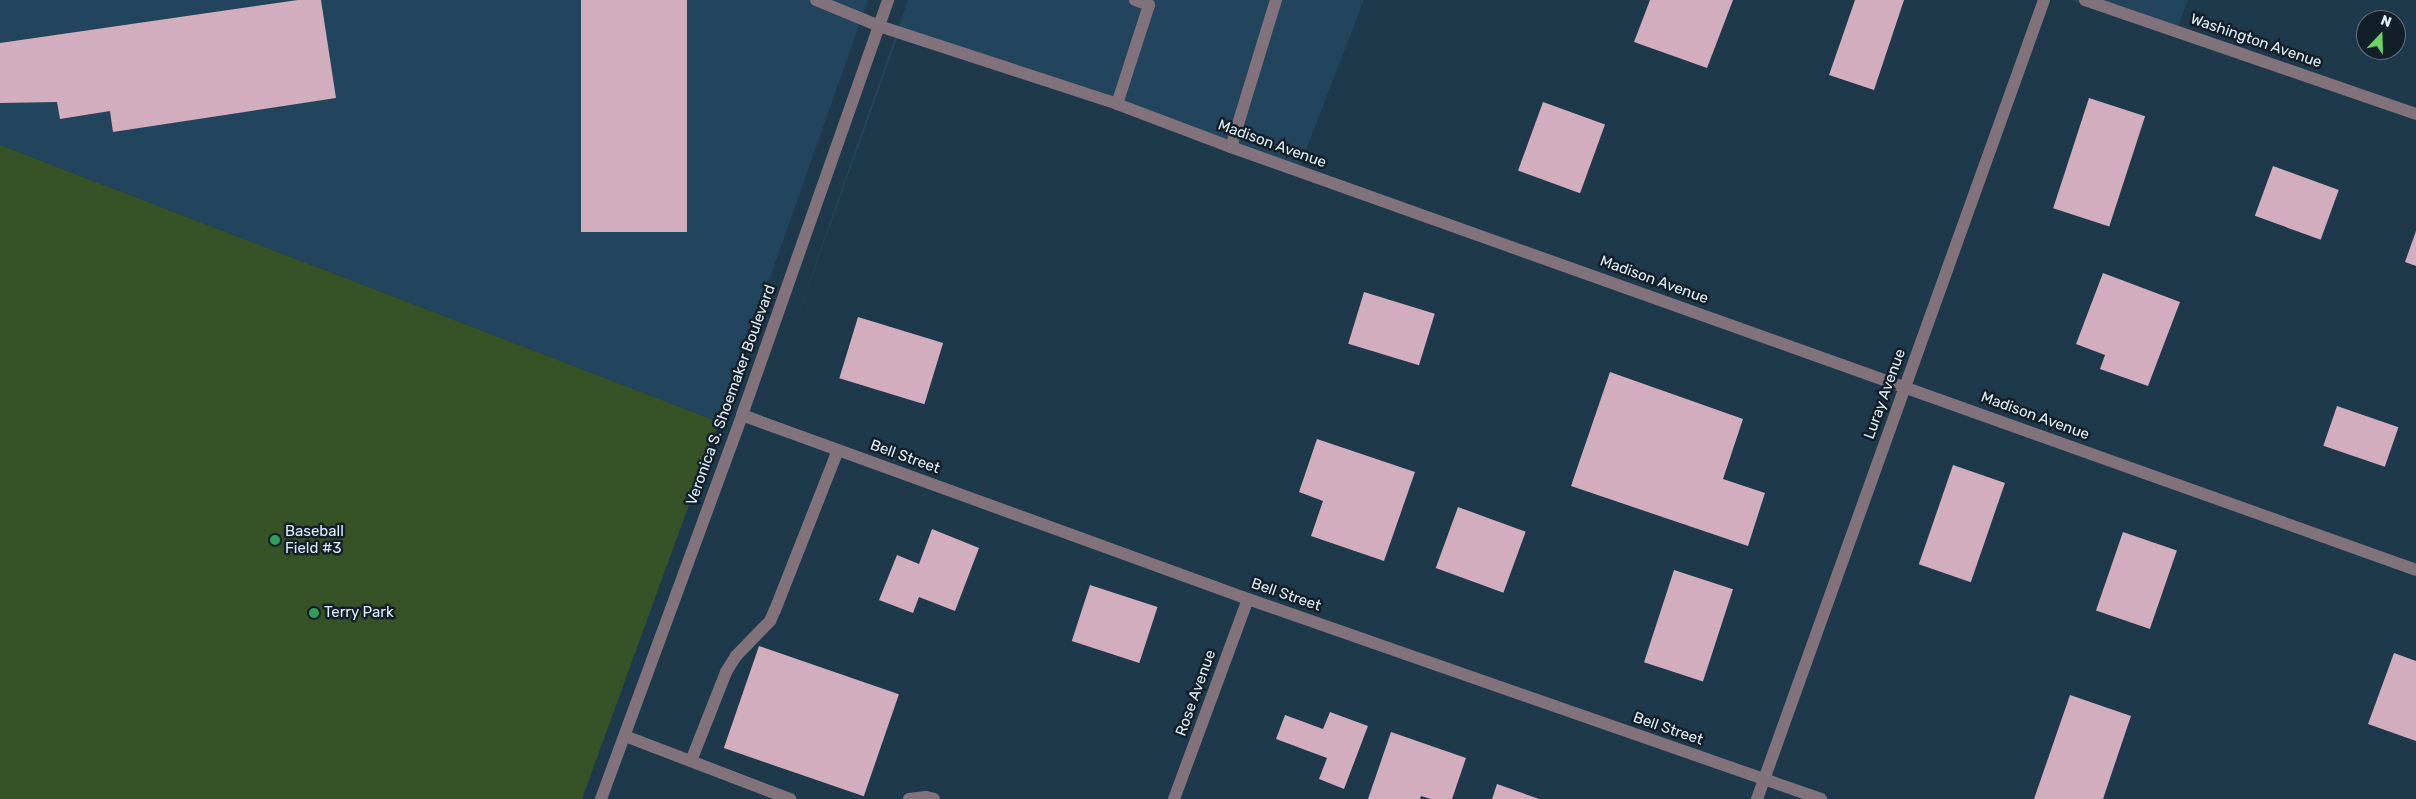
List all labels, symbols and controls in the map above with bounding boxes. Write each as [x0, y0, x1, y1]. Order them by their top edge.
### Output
street label: Washington Avenue [2188, 10, 2324, 72]
north arrow [2356, 10, 2406, 60]
text: N [2378, 12, 2394, 31]
street label: Madison Avenue [1215, 116, 1329, 172]
street label: Madison Avenue [1597, 252, 1711, 308]
street label: Veronica S. Shoemaker Boulevard [683, 282, 779, 508]
street label: Luray Avenue [1860, 346, 1910, 442]
street label: Madison Avenue [1978, 388, 2092, 444]
street label: Bell Street [868, 436, 942, 478]
place label: Baseball Field #3 [285, 522, 344, 557]
marker: Baseball Field #3 [269, 534, 281, 546]
street label: Bell Street [1249, 575, 1323, 615]
place label: Terry Park [324, 604, 394, 622]
marker: Terry Park [308, 607, 320, 619]
street label: Rose Avenue [1172, 647, 1220, 739]
street label: Bell Street [1631, 709, 1705, 749]

